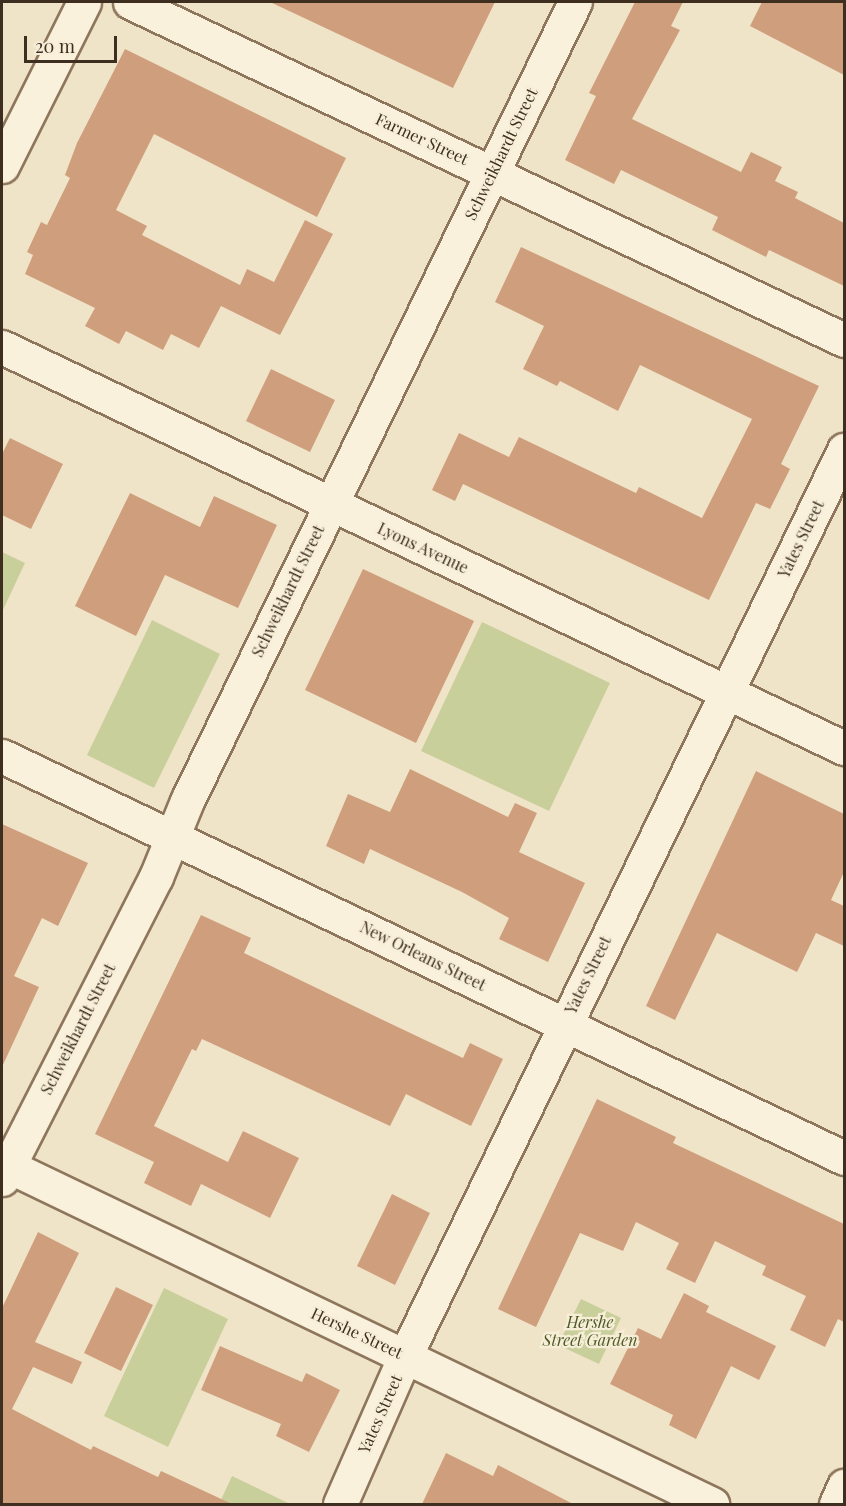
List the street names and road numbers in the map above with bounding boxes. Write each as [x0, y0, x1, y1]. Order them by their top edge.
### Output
street label: Schweikhardt Street [461, 85, 541, 223]
street label: Farmer Street [372, 109, 472, 169]
street label: Yates Street [774, 497, 828, 581]
street label: Lyons Avenue [374, 518, 472, 578]
street label: Schweikhardt Street [248, 522, 328, 660]
street label: New Orleans Street [357, 917, 489, 995]
street label: Yates Street [561, 933, 615, 1017]
street label: Schweikhardt Street [37, 960, 119, 1098]
street label: Hershe Street [308, 1303, 406, 1363]
street label: Yates Street [354, 1372, 406, 1456]

